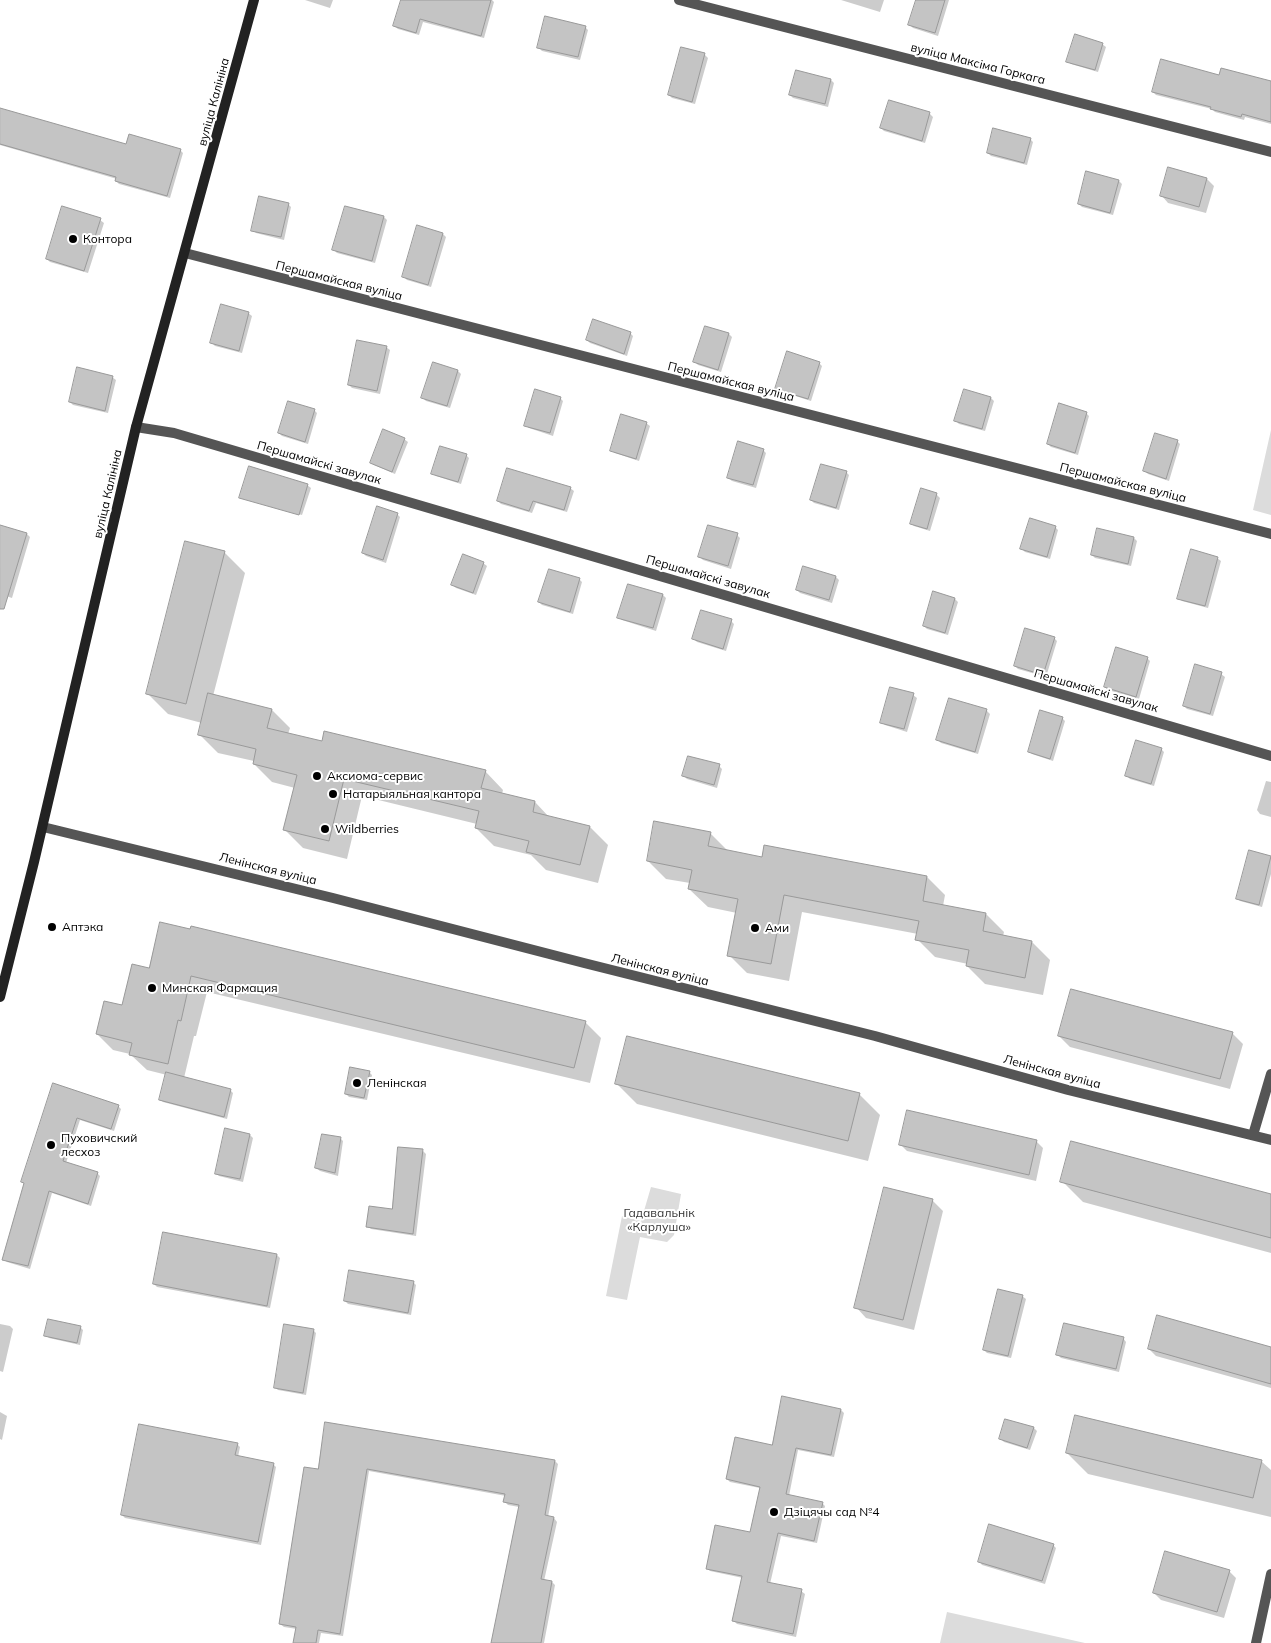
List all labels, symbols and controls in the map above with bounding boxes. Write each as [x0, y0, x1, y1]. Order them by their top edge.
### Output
street label: вуліца Максіма Горкага [909, 40, 1047, 88]
street label: вуліца Калініна [195, 56, 233, 148]
place label: Контора [83, 232, 132, 246]
marker: Контора [67, 233, 79, 245]
street label: Першамайская вуліца [274, 258, 404, 304]
street label: Першамайская вуліца [666, 359, 796, 405]
street label: Першамайскі завулак [255, 438, 383, 488]
street label: вуліца Калініна [91, 448, 125, 540]
street label: Першамайская вуліца [1058, 460, 1188, 506]
street label: Першамайскі завулак [644, 552, 772, 602]
street label: Першамайскі завулак [1032, 666, 1160, 716]
place label: Аксиома-сервис [327, 769, 423, 783]
marker: Аксиома-сервис [311, 770, 323, 782]
place label: Натарыяльная кантора [343, 787, 481, 801]
marker: Натарыяльная кантора [327, 788, 339, 800]
place label: Wildberries [335, 822, 399, 836]
marker: Wildberries [319, 823, 331, 835]
street label: Ленінская вуліца [218, 850, 318, 888]
place label: Аптэка [62, 920, 103, 934]
marker: Аптэка [46, 921, 58, 933]
place label: Ами [765, 921, 789, 935]
marker: Ами [749, 922, 761, 934]
street label: Ленінская вуліца [610, 951, 710, 989]
place label: Минская Фармация [162, 981, 278, 995]
marker: Минская Фармация [146, 982, 158, 994]
street label: Ленінская вуліца [1002, 1052, 1102, 1092]
place label: Ленінская [367, 1076, 427, 1090]
marker: Ленінская [351, 1077, 363, 1089]
place label: Пуховичский лесхоз [61, 1131, 137, 1159]
marker: Пуховичский лесхоз [45, 1139, 57, 1151]
park label: Гадавальнік «Карлуша» [623, 1206, 695, 1234]
place label: Дзіцячы сад №4 [784, 1505, 879, 1519]
marker: Дзіцячы сад №4 [768, 1506, 780, 1518]

